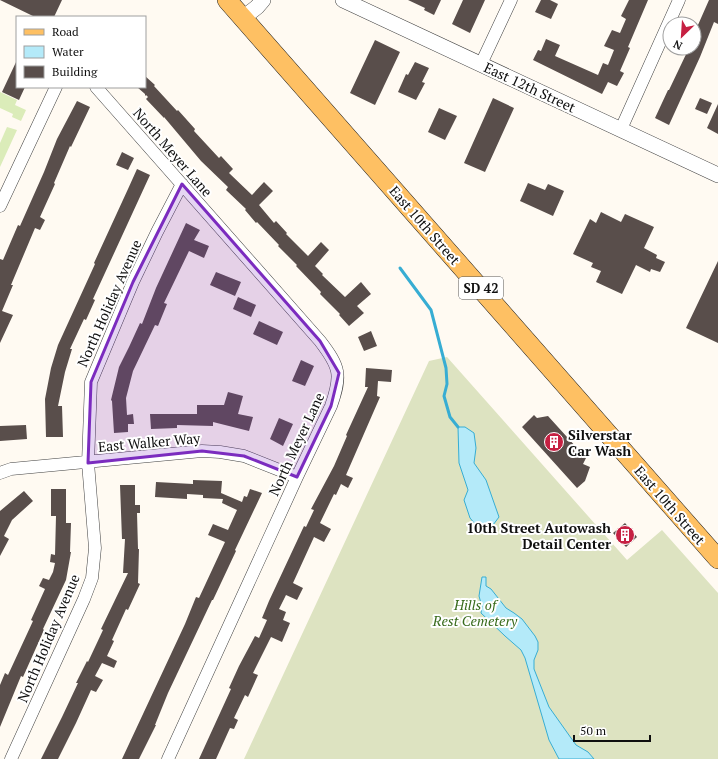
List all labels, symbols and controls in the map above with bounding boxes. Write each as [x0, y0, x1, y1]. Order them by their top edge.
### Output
legend [16, 16, 146, 88]
north arrow [662, 16, 702, 56]
text: Road [52, 24, 79, 39]
text: N [670, 37, 685, 53]
text: Water [52, 44, 84, 59]
street label: East 12th Street [481, 57, 580, 117]
text: Building [52, 64, 98, 79]
street label: North Meyer Lane [129, 104, 217, 200]
street label: East 10th Street [385, 181, 465, 269]
street label: North Holiday Avenue [72, 236, 146, 370]
road number: SD 42 [459, 277, 503, 299]
street label: North Meyer Lane [264, 389, 328, 499]
place label: Silverstar Car Wash [568, 425, 632, 460]
street label: East Walker Way [97, 428, 202, 456]
building icon: Silverstar Car Wash [543, 431, 565, 453]
street label: East 10th Street [630, 461, 710, 549]
place label: 10th Street Autowash Detail Center [466, 518, 611, 553]
building icon: 10th Street Autowash Detail Center [614, 524, 636, 546]
street label: North Holiday Avenue [12, 571, 84, 705]
park label: Hills of Rest Cemetery [432, 595, 518, 630]
scale bar [574, 717, 650, 743]
text: 50 m [580, 723, 607, 738]

